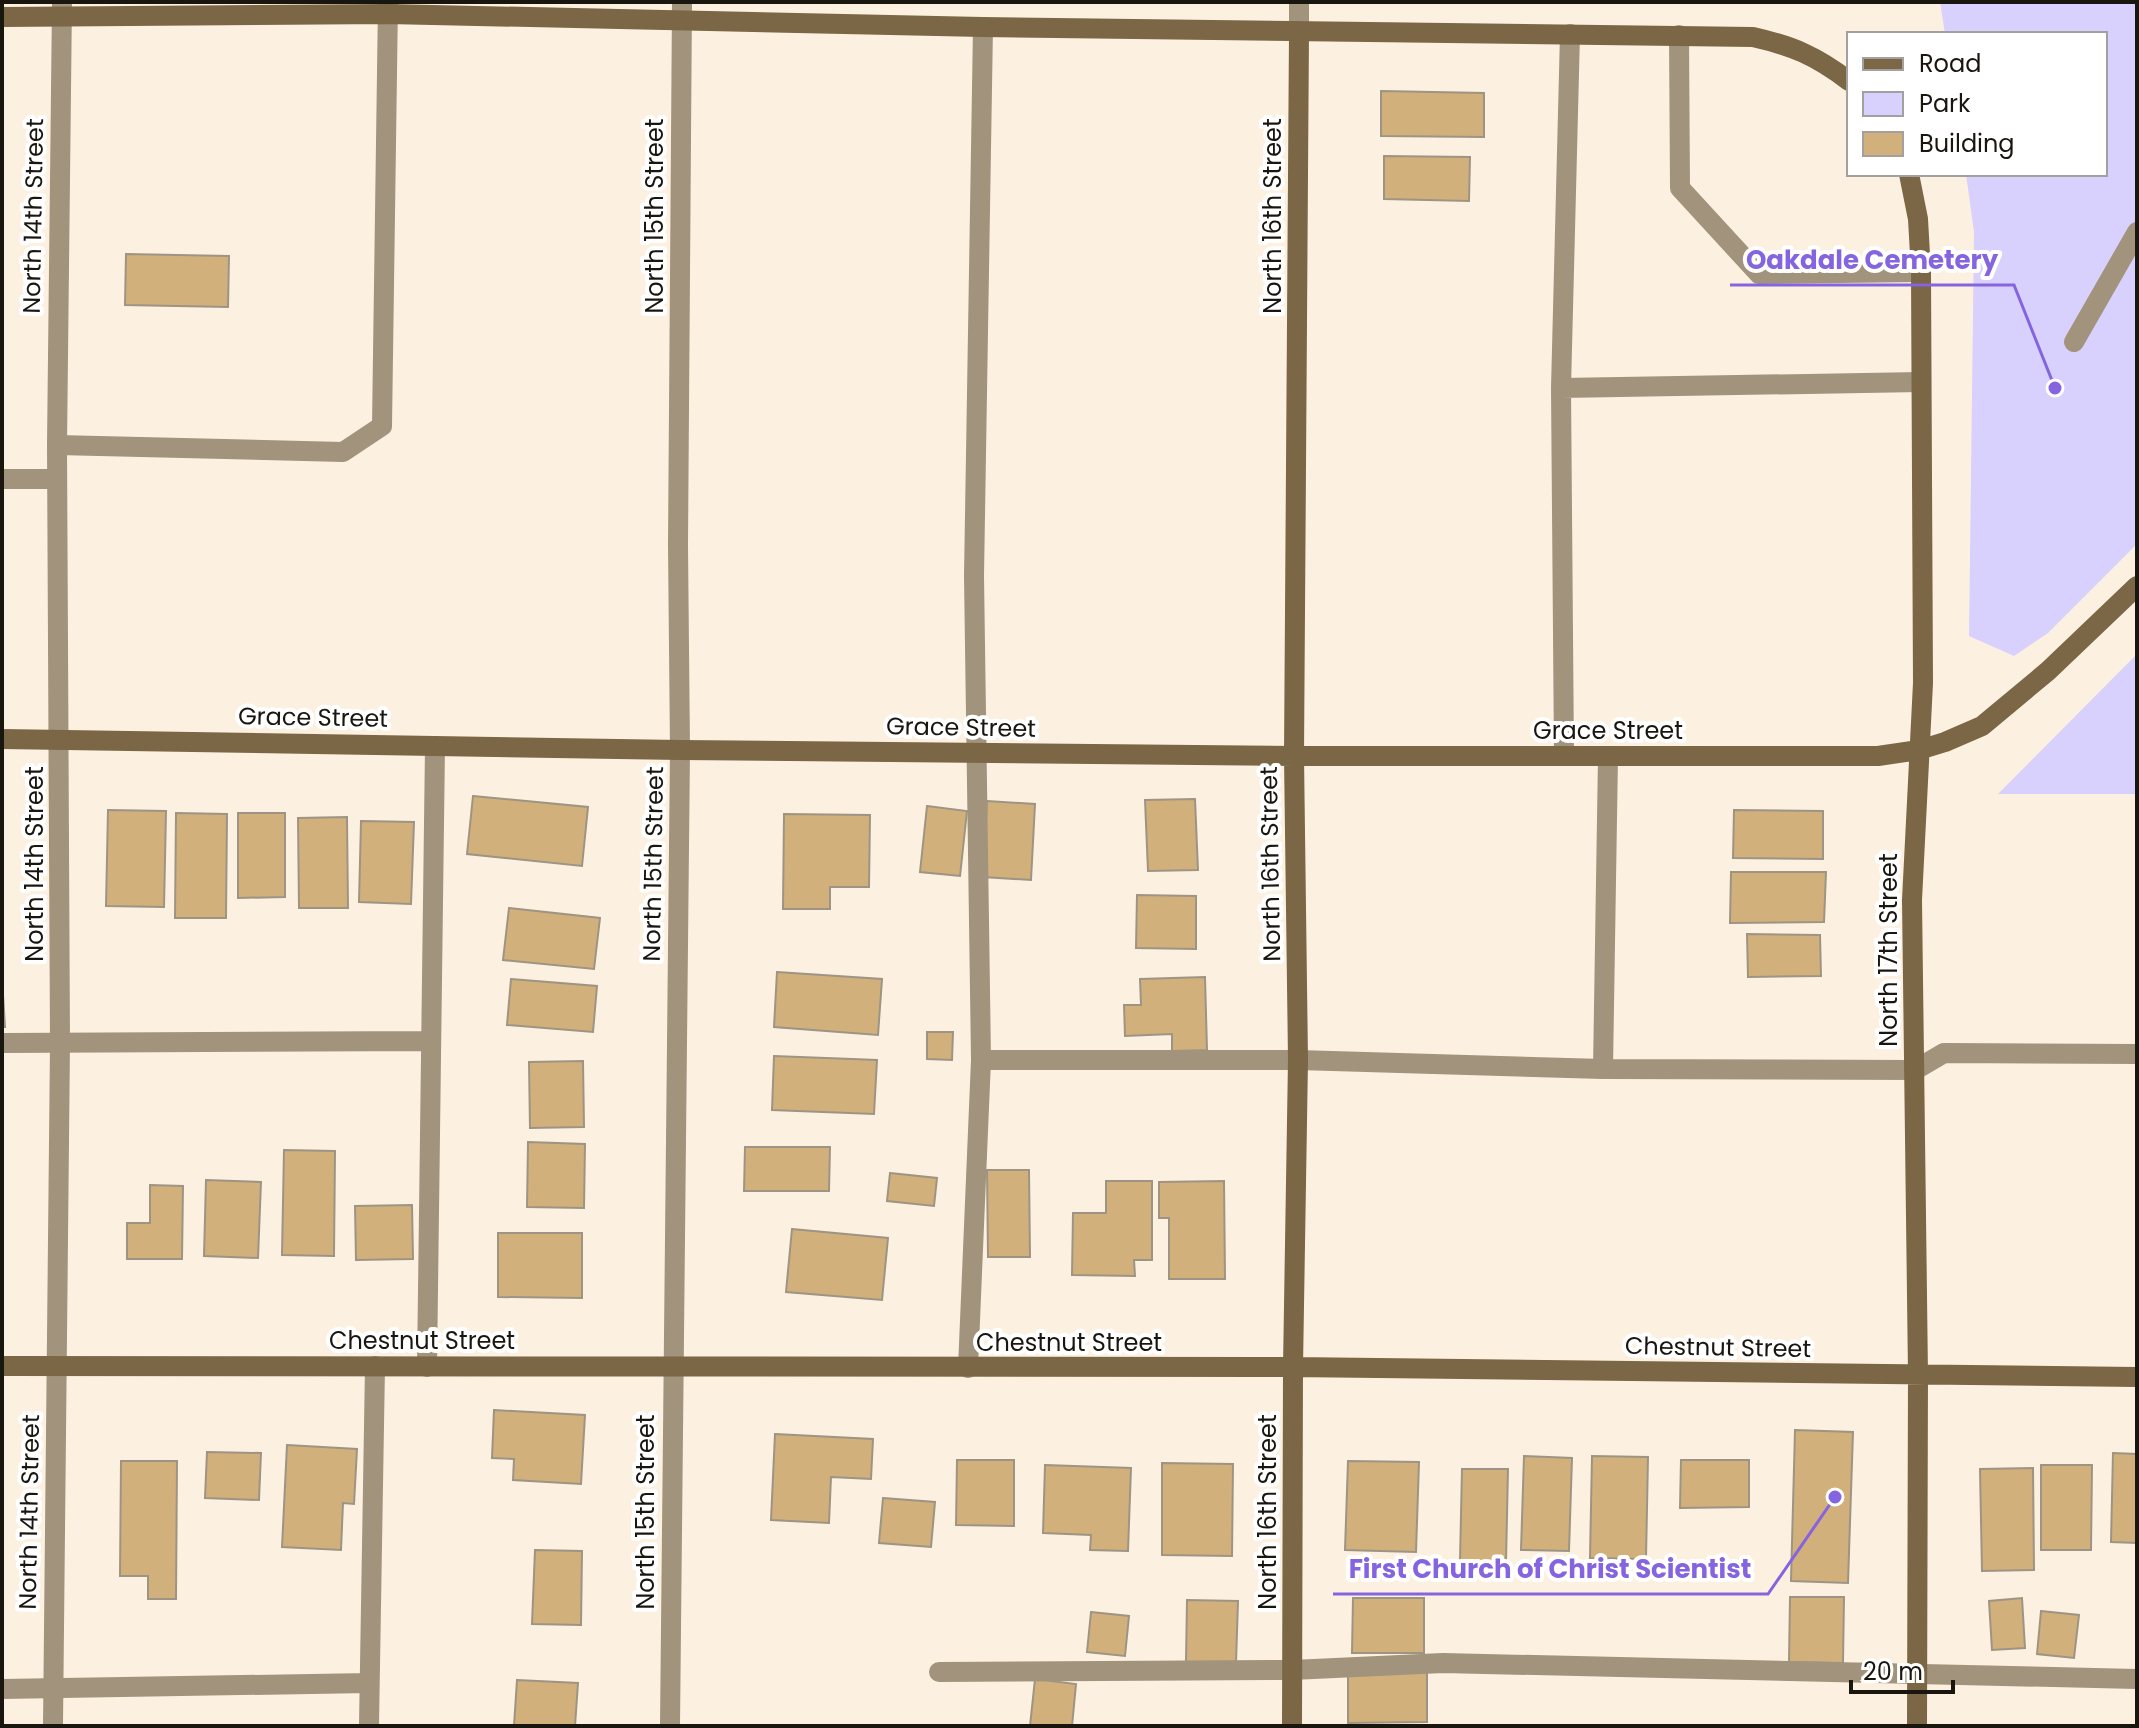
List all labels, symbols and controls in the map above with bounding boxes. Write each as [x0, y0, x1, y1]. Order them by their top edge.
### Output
legend [1847, 32, 2107, 176]
text: Road [1919, 47, 1981, 80]
text: Park [1919, 87, 1971, 120]
street label: North 14th Street [15, 118, 51, 314]
street label: North 15th Street [638, 118, 671, 314]
street label: North 16th Street [1256, 118, 1289, 314]
text: Building [1919, 127, 2015, 160]
callout: Oakdale Cemetery [1730, 235, 2014, 285]
text: Oakdale Cemetery [1746, 242, 1999, 278]
street label: Grace Street [238, 699, 388, 735]
street label: Grace Street [886, 709, 1036, 745]
street label: Grace Street [1533, 714, 1683, 747]
street label: North 14th Street [18, 766, 51, 962]
street label: North 15th Street [635, 766, 671, 962]
street label: North 16th Street [1252, 766, 1288, 962]
street label: North 17th Street [1872, 853, 1905, 1047]
street label: Chestnut Street [329, 1324, 515, 1357]
street label: Chestnut Street [976, 1326, 1162, 1359]
street label: Chestnut Street [1625, 1329, 1811, 1365]
street label: North 14th Street [11, 1414, 47, 1610]
street label: North 15th Street [629, 1414, 662, 1610]
street label: North 16th Street [1251, 1414, 1284, 1610]
callout: First Church of Christ Scientist [1333, 1544, 1768, 1594]
text: First Church of Christ Scientist [1349, 1551, 1751, 1587]
scale bar [1851, 1644, 1953, 1694]
text: 20 m [1863, 1655, 1923, 1688]

